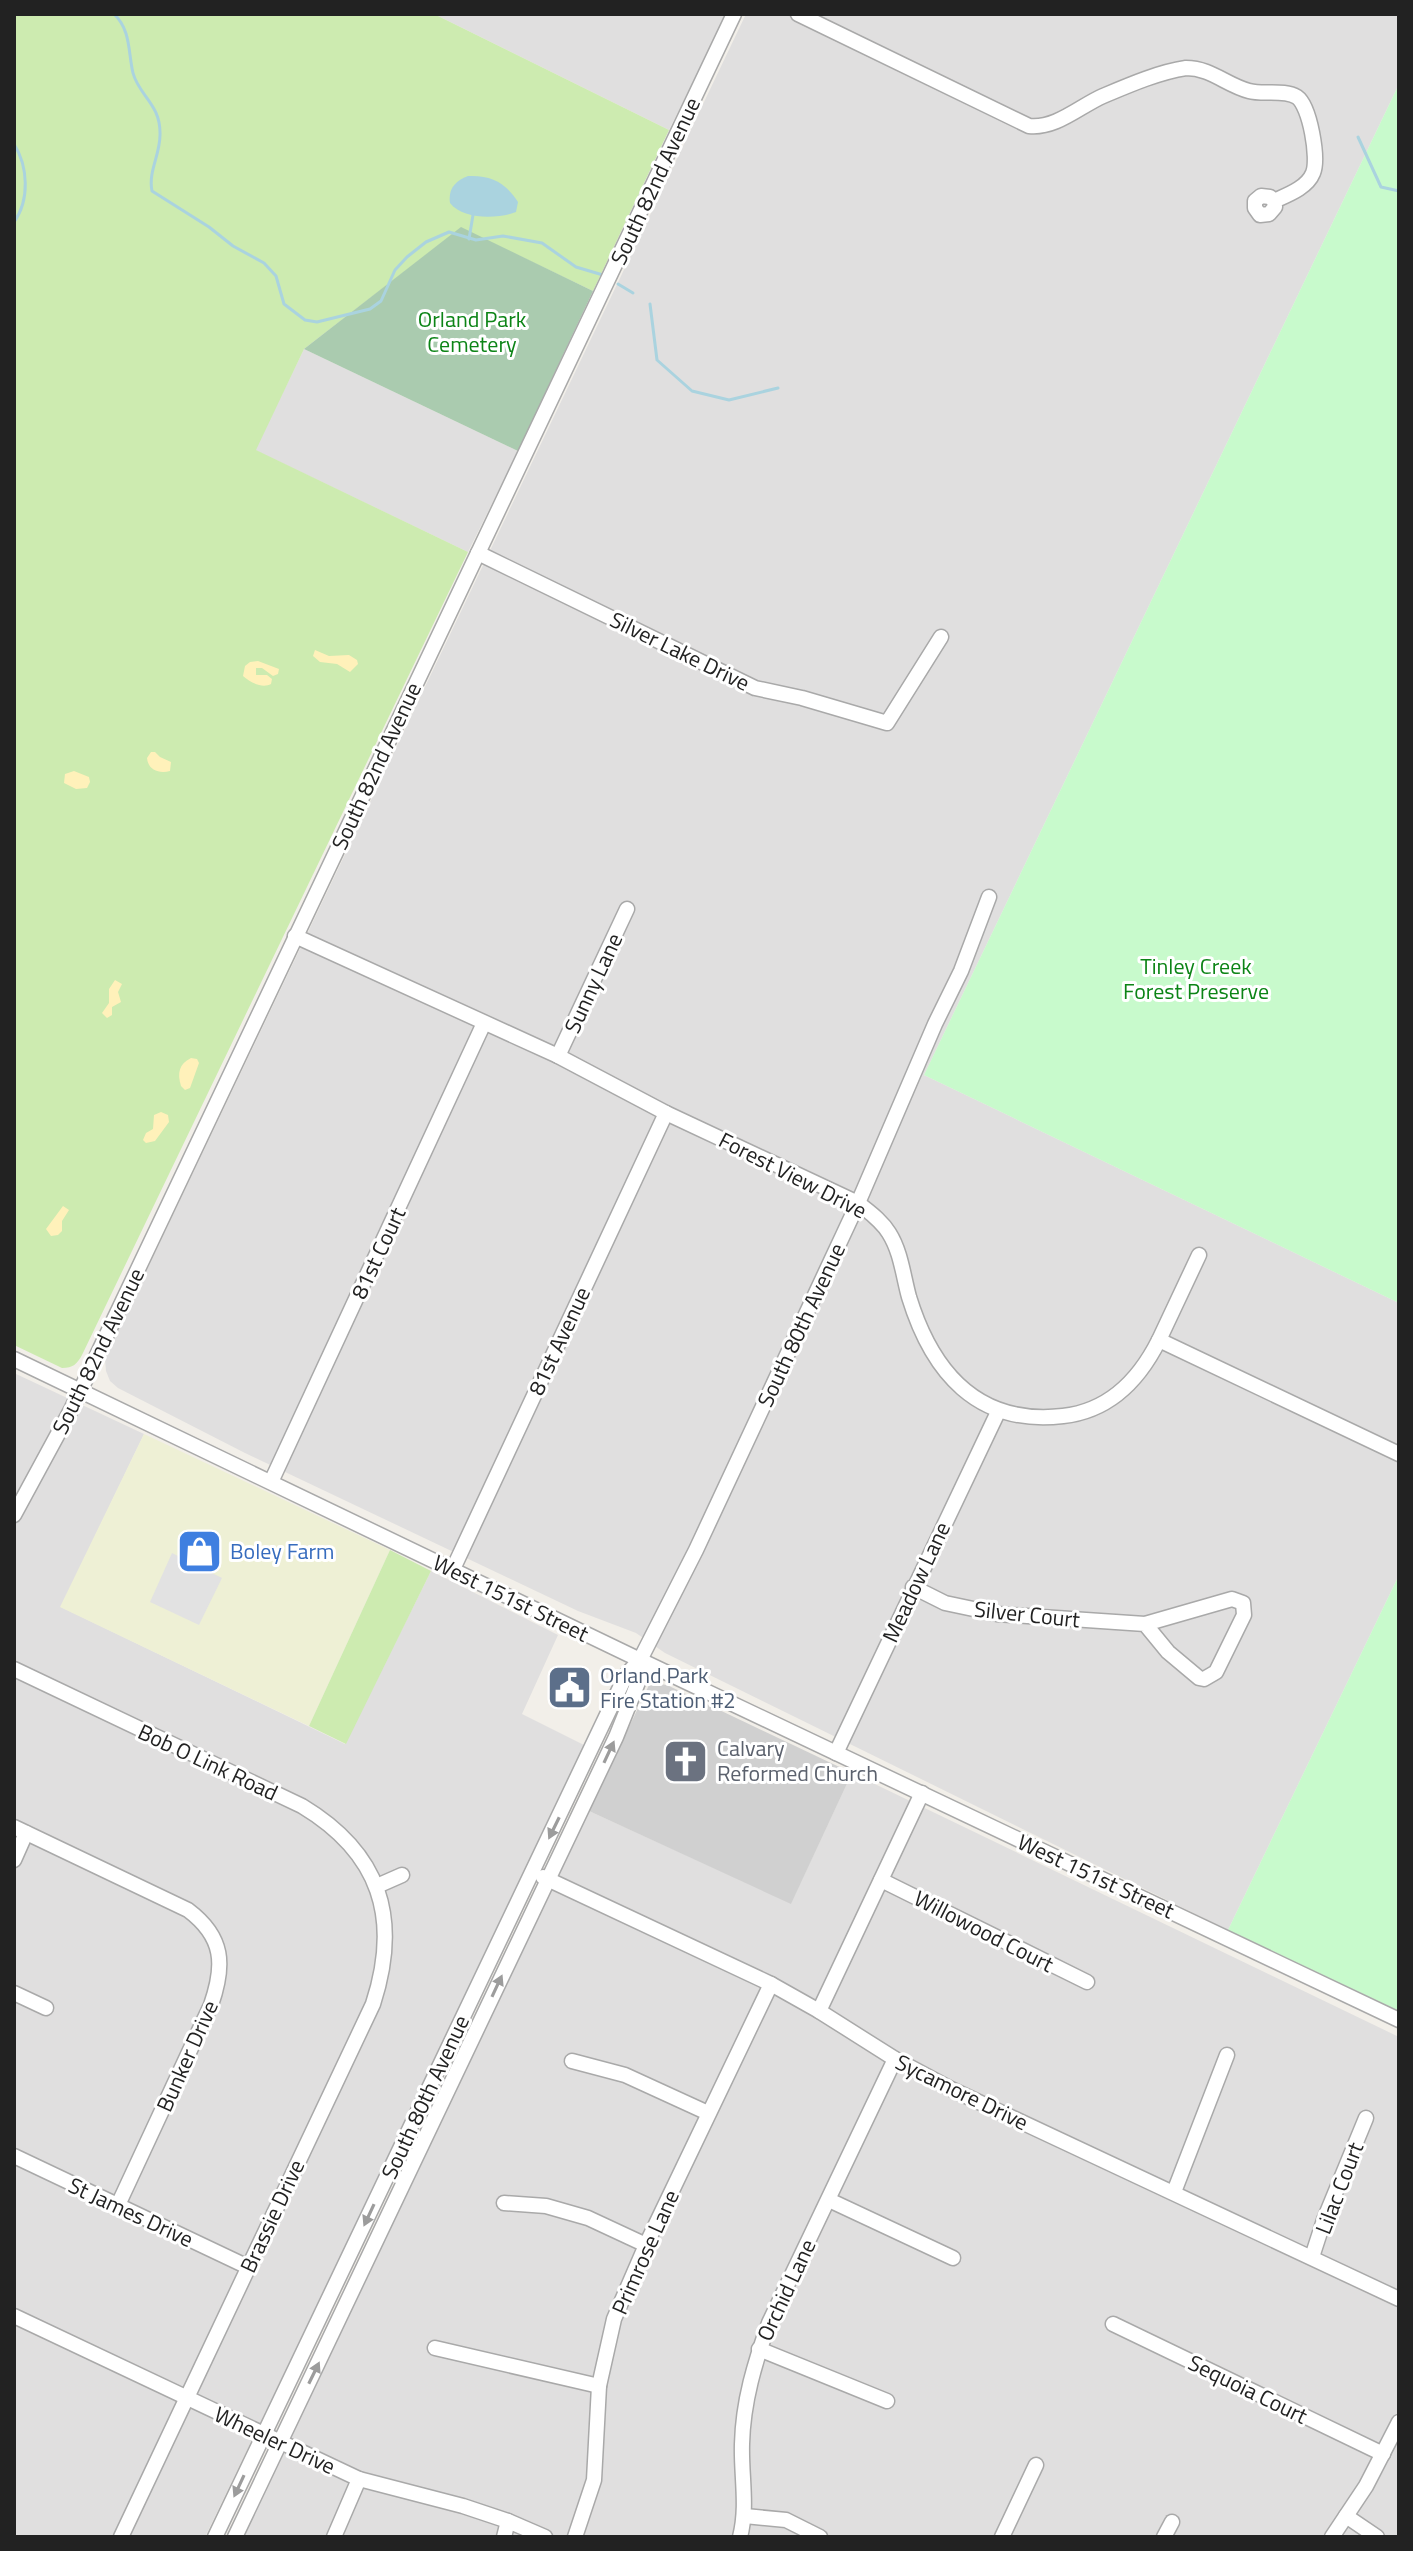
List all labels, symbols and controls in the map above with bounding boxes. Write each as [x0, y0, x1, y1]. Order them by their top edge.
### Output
street label: South 82nd Avenue [601, 92, 709, 270]
park label: Orland Park Cemetery [418, 302, 527, 361]
street label: Silver Lake Drive [604, 602, 756, 700]
street label: South 82nd Avenue [322, 677, 430, 855]
street label: Sunny Lane [555, 927, 631, 1039]
park label: Tinley Creek Forest Preserve [1123, 949, 1269, 1008]
street label: Forest View Drive [713, 1123, 873, 1227]
street label: 81st Court [342, 1201, 414, 1305]
street label: South 80th Avenue [748, 1237, 854, 1413]
street label: South 82nd Avenue [43, 1262, 153, 1440]
street label: 81st Avenue [519, 1281, 599, 1401]
street label: Meadow Lane [873, 1516, 959, 1648]
shop icon: Boley Farm [175, 1527, 223, 1575]
place label: Boley Farm [230, 1534, 335, 1568]
street label: West 151st Street [427, 1546, 595, 1651]
street label: Silver Court [972, 1592, 1082, 1636]
place label: Orland Park Fire Station #2 [600, 1658, 736, 1717]
public building icon: Orland Park Fire Station #2 [545, 1664, 593, 1712]
street label: Bob O Link Road [132, 1715, 284, 1809]
place label: Calvary Reformed Church [717, 1731, 878, 1790]
church icon: Calvary Reformed Church [662, 1737, 710, 1785]
one-way arrow [602, 1740, 616, 1763]
one-way arrow [547, 1817, 560, 1840]
street label: West 151st Street [1012, 1825, 1180, 1927]
street label: Willowood Court [908, 1881, 1060, 1981]
one-way arrow [490, 1975, 504, 1998]
street label: Bunker Drive [147, 1995, 227, 2117]
street label: South 80th Avenue [372, 2009, 478, 2185]
street label: Sycamore Drive [890, 2045, 1034, 2139]
street label: Lilac Court [1306, 2137, 1372, 2239]
street label: Brassie Drive [231, 2154, 313, 2278]
street label: St James Drive [63, 2168, 199, 2256]
street label: Primrose Lane [602, 2184, 688, 2320]
one-way arrow [362, 2203, 376, 2226]
street label: Orchid Lane [748, 2233, 824, 2347]
street label: Sequoia Court [1183, 2345, 1314, 2433]
one-way arrow [307, 2361, 320, 2384]
street label: Wheeler Drive [209, 2397, 341, 2483]
one-way arrow [232, 2474, 246, 2498]

